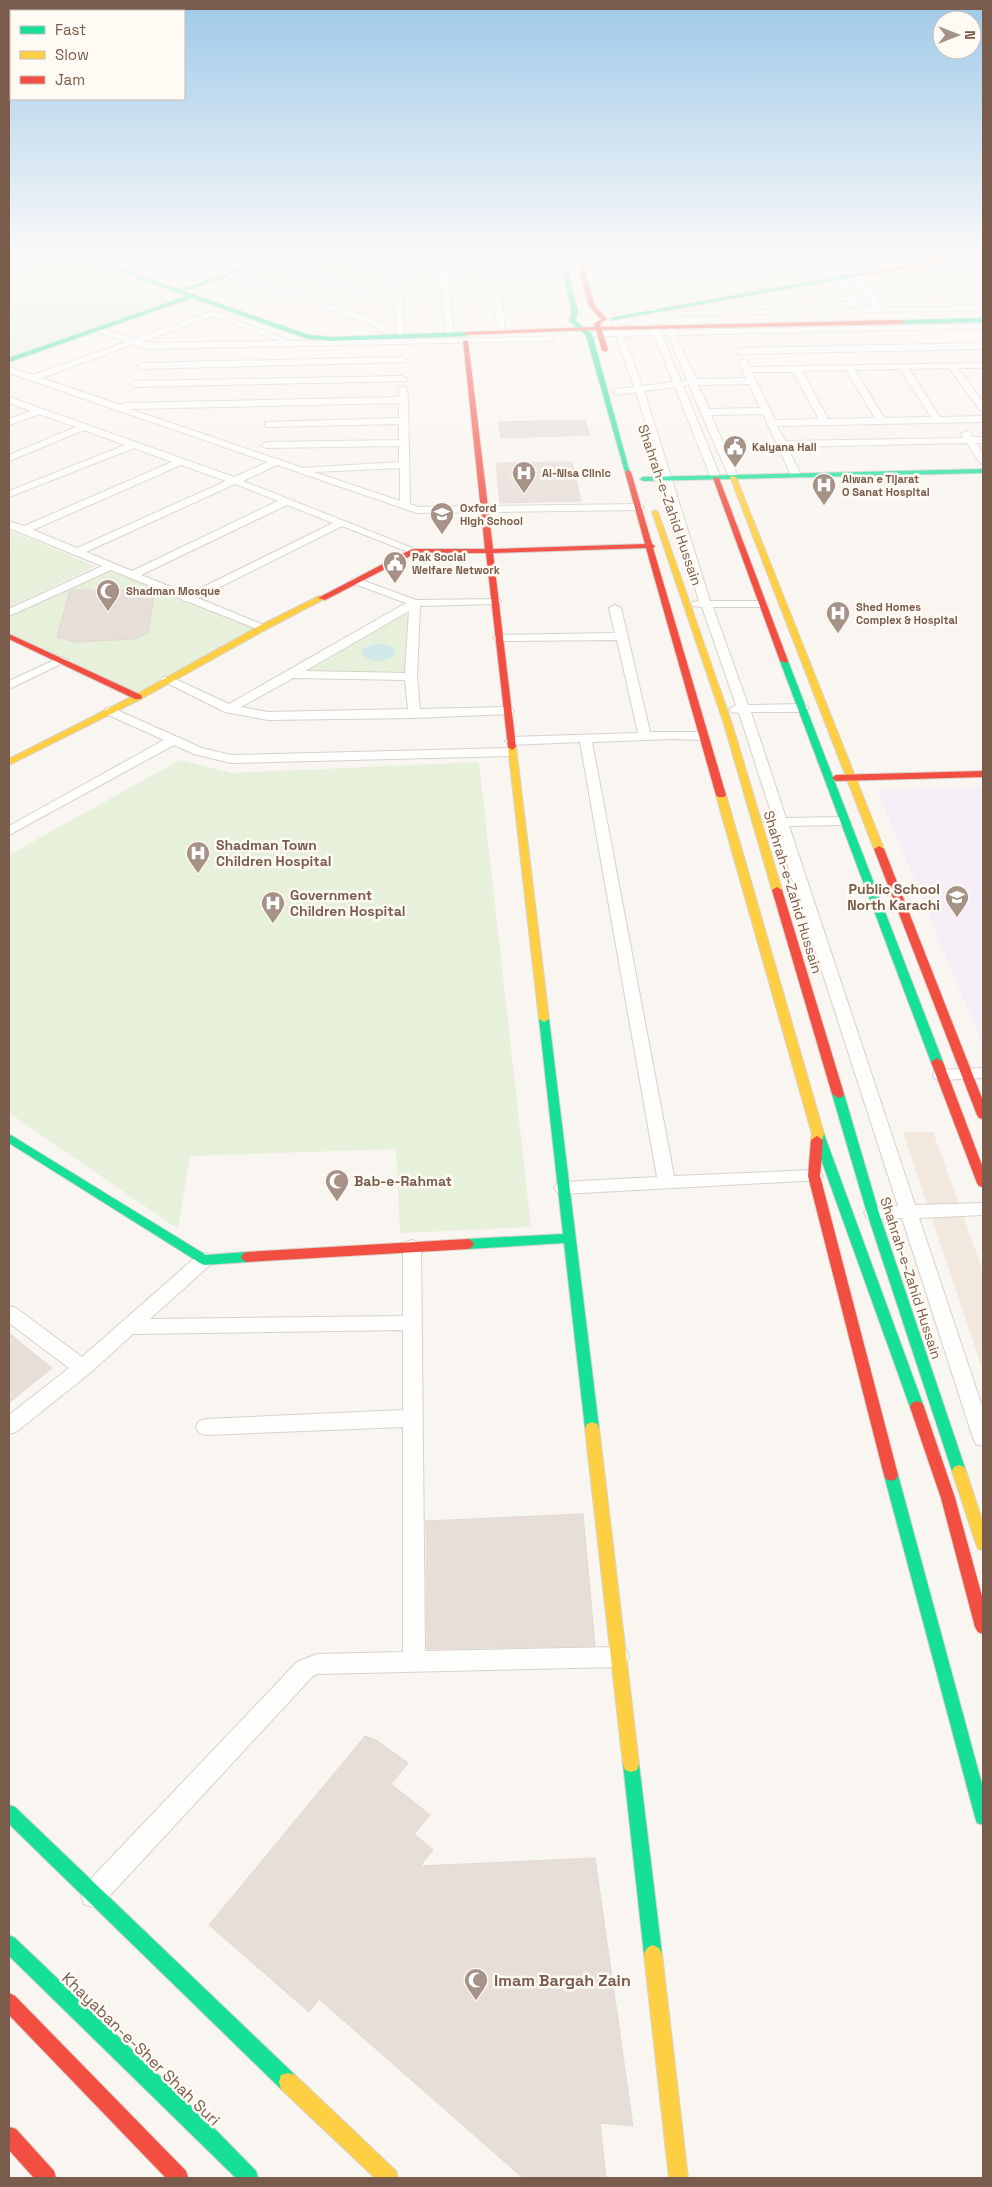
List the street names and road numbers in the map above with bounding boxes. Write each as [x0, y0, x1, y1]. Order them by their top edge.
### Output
street label: Shahrah-e-Zahid Hussain [634, 422, 706, 588]
street label: Shahrah-e-Zahid Hussain [760, 808, 826, 976]
street label: Shahrah-e-Zahid Hussain [876, 1195, 946, 1361]
street label: Khayaban-e-Sher Shah Suri [57, 1968, 225, 2130]

